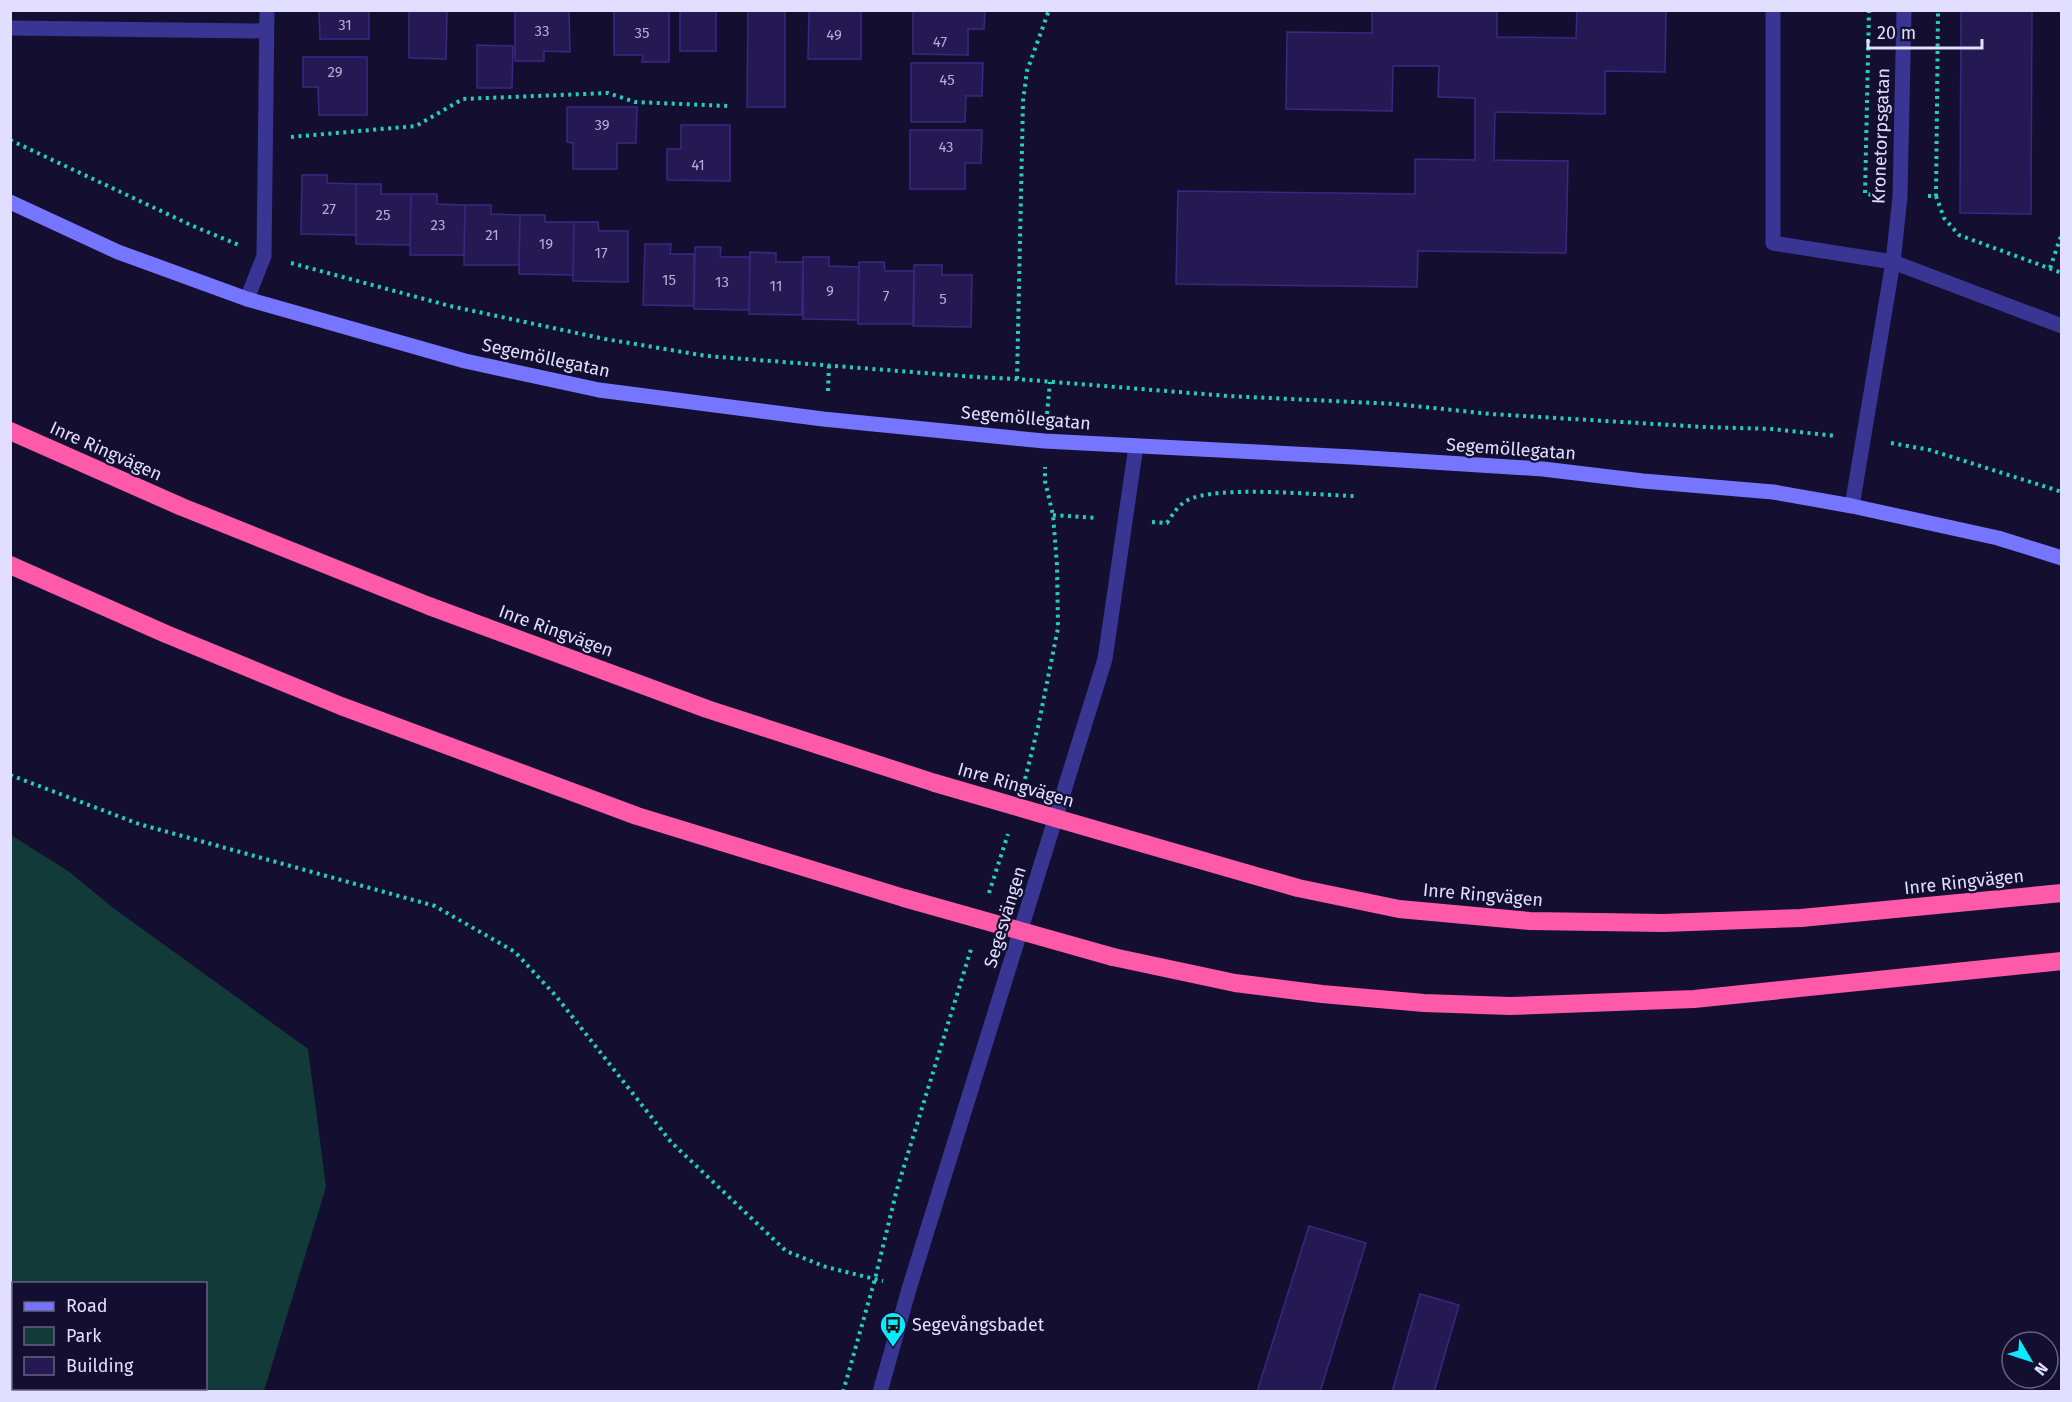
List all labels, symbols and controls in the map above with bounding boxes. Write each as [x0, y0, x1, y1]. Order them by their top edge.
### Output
scale bar [1868, 12, 1982, 50]
house number: 31 [338, 16, 352, 34]
house number: 33 [535, 22, 549, 40]
text: 20 m [1877, 22, 1916, 44]
house number: 35 [634, 24, 650, 42]
house number: 49 [826, 26, 842, 44]
house number: 47 [933, 33, 947, 51]
house number: 29 [327, 63, 343, 81]
street label: Kronetorpsgatan [1868, 68, 1894, 204]
house number: 45 [939, 71, 955, 89]
house number: 39 [594, 116, 610, 134]
house number: 43 [938, 138, 954, 156]
house number: 41 [691, 156, 705, 174]
house number: 27 [322, 200, 336, 218]
house number: 25 [376, 206, 390, 224]
house number: 23 [431, 216, 445, 234]
house number: 21 [485, 226, 499, 244]
house number: 19 [539, 235, 553, 253]
house number: 17 [594, 244, 608, 262]
house number: 15 [662, 271, 676, 289]
house number: 13 [715, 273, 729, 291]
house number: 11 [770, 277, 782, 295]
house number: 9 [826, 282, 834, 300]
house number: 7 [883, 287, 890, 305]
house number: 5 [939, 290, 947, 308]
street label: Segemöllegatan [480, 334, 612, 382]
street label: Segemöllegatan [960, 401, 1092, 435]
street label: Inre Ringvägen [47, 416, 165, 486]
street label: Segemöllegatan [1445, 433, 1577, 465]
street label: Inre Ringvägen [496, 600, 616, 662]
street label: Inre Ringvägen [955, 758, 1077, 812]
street label: Segesvängen [979, 864, 1031, 970]
street label: Inre Ringvägen [1903, 865, 2025, 899]
street label: Inre Ringvägen [1422, 879, 1544, 911]
legend [12, 1282, 207, 1390]
text: Road [66, 1295, 108, 1317]
bus stop icon: Segevångsbadet [878, 1310, 908, 1348]
place label: Segevångsbadet [912, 1314, 1045, 1336]
text: Park [66, 1325, 102, 1347]
north arrow [2000, 1330, 2060, 1390]
text: Building [66, 1355, 134, 1377]
text: N [2031, 1359, 2052, 1379]

